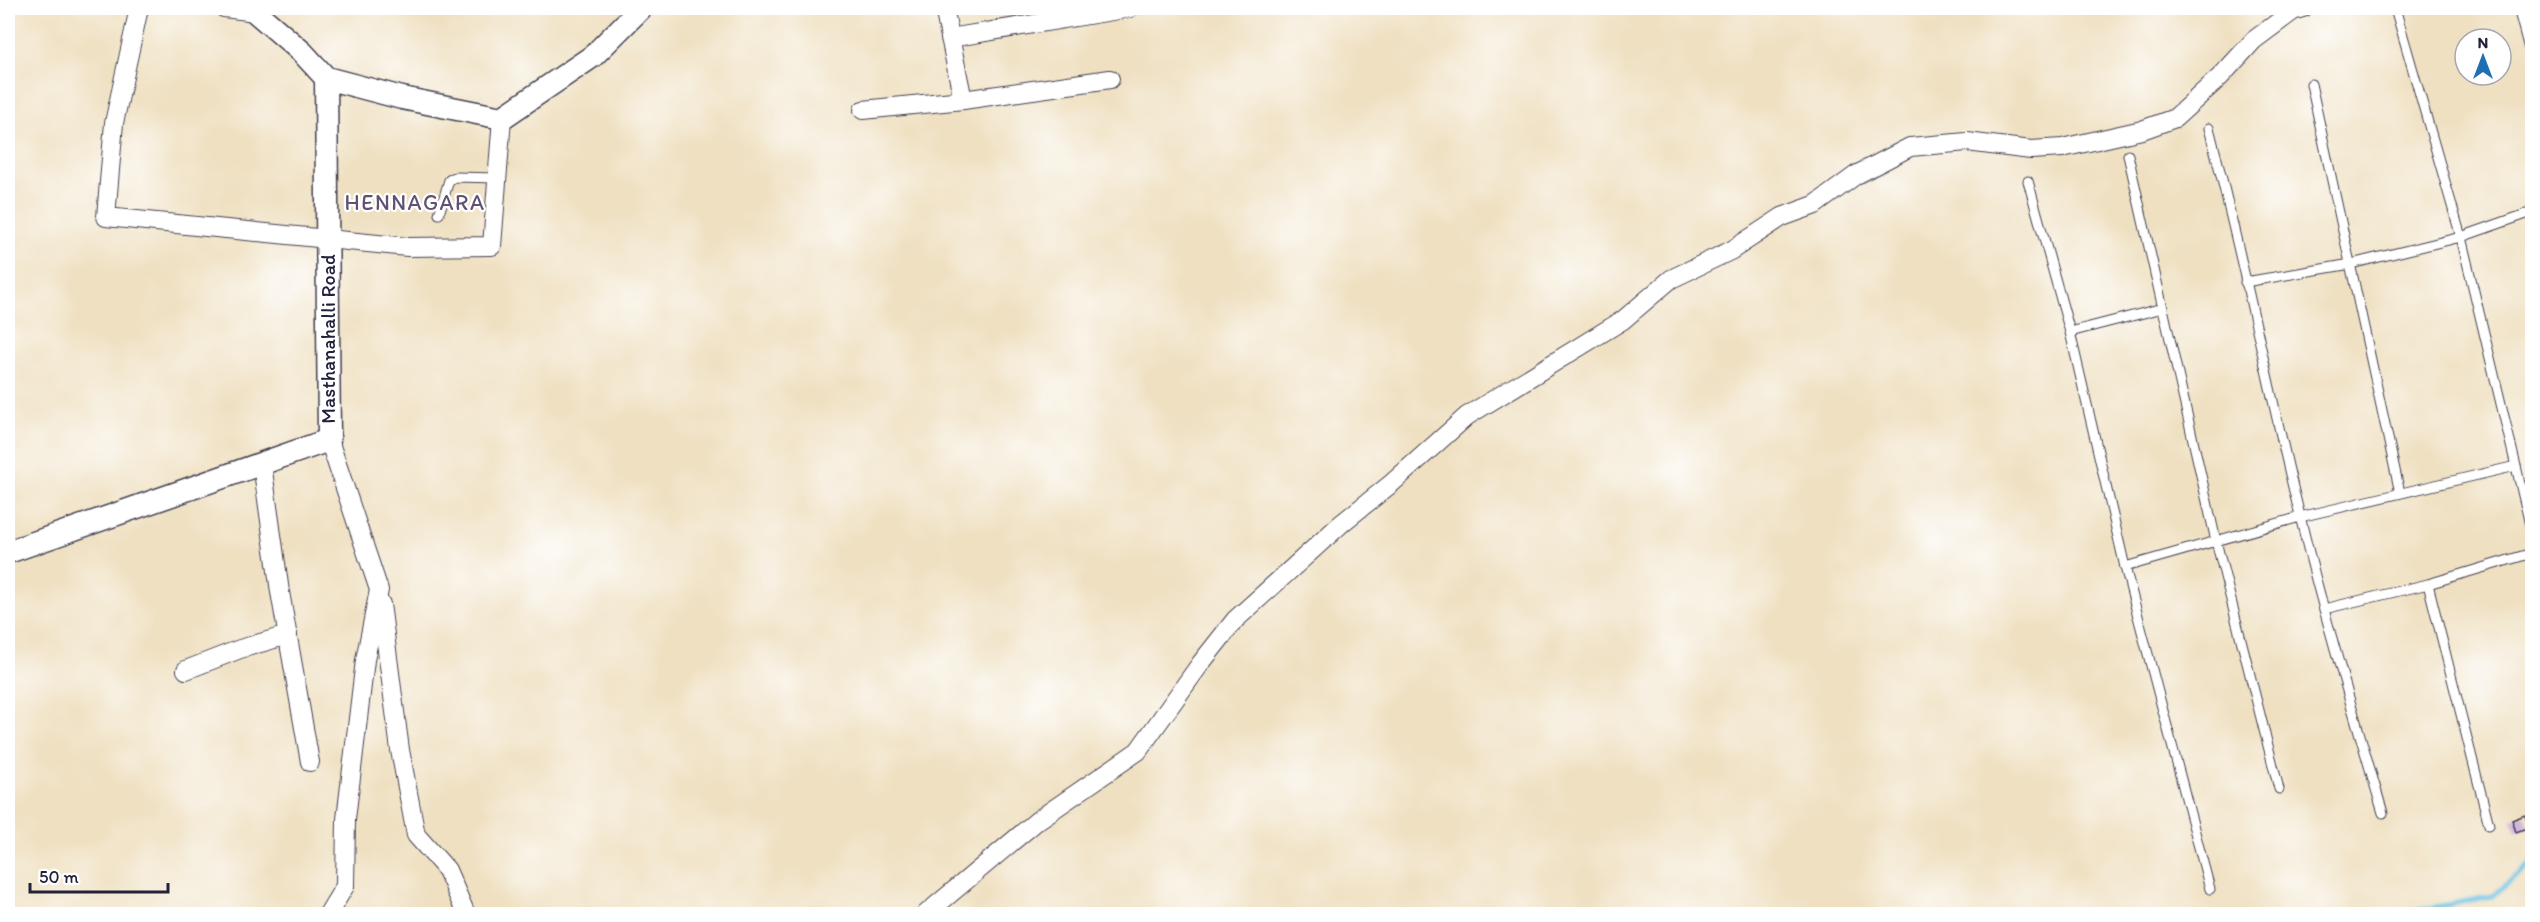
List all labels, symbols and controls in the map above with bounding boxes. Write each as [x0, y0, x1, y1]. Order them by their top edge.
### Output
north arrow [2453, 27, 2513, 87]
text: N [2478, 33, 2488, 52]
district label: HENNAGARA [345, 189, 485, 216]
street label: Masthanahalli Road [316, 254, 340, 424]
scale bar [30, 856, 168, 894]
text: 50 m [39, 866, 79, 888]

